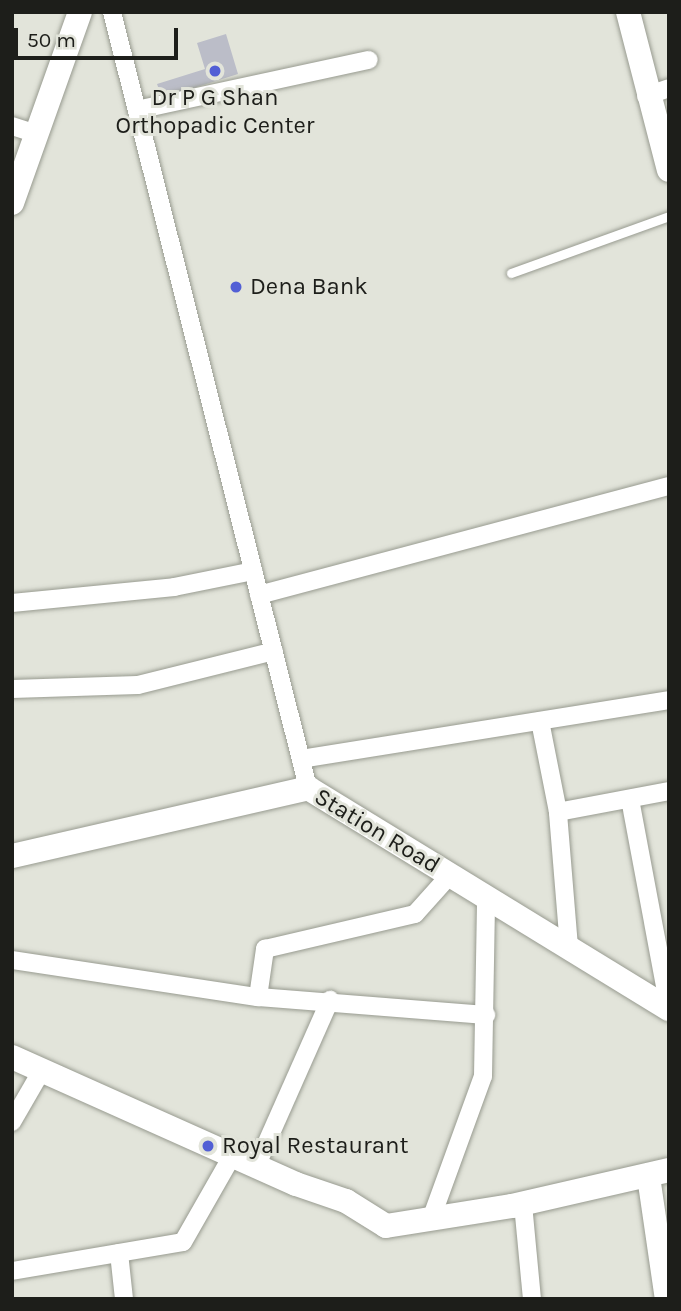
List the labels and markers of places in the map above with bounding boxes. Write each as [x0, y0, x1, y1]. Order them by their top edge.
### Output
marker: Dr P G Shan Orthopadic Center [205, 61, 225, 81]
place label: Dr P G Shan Orthopadic Center [115, 84, 315, 140]
place label: Dena Bank [250, 273, 368, 301]
marker: Dena Bank [228, 279, 244, 295]
place label: Royal Restaurant [222, 1132, 408, 1160]
marker: Royal Restaurant [200, 1138, 216, 1154]

